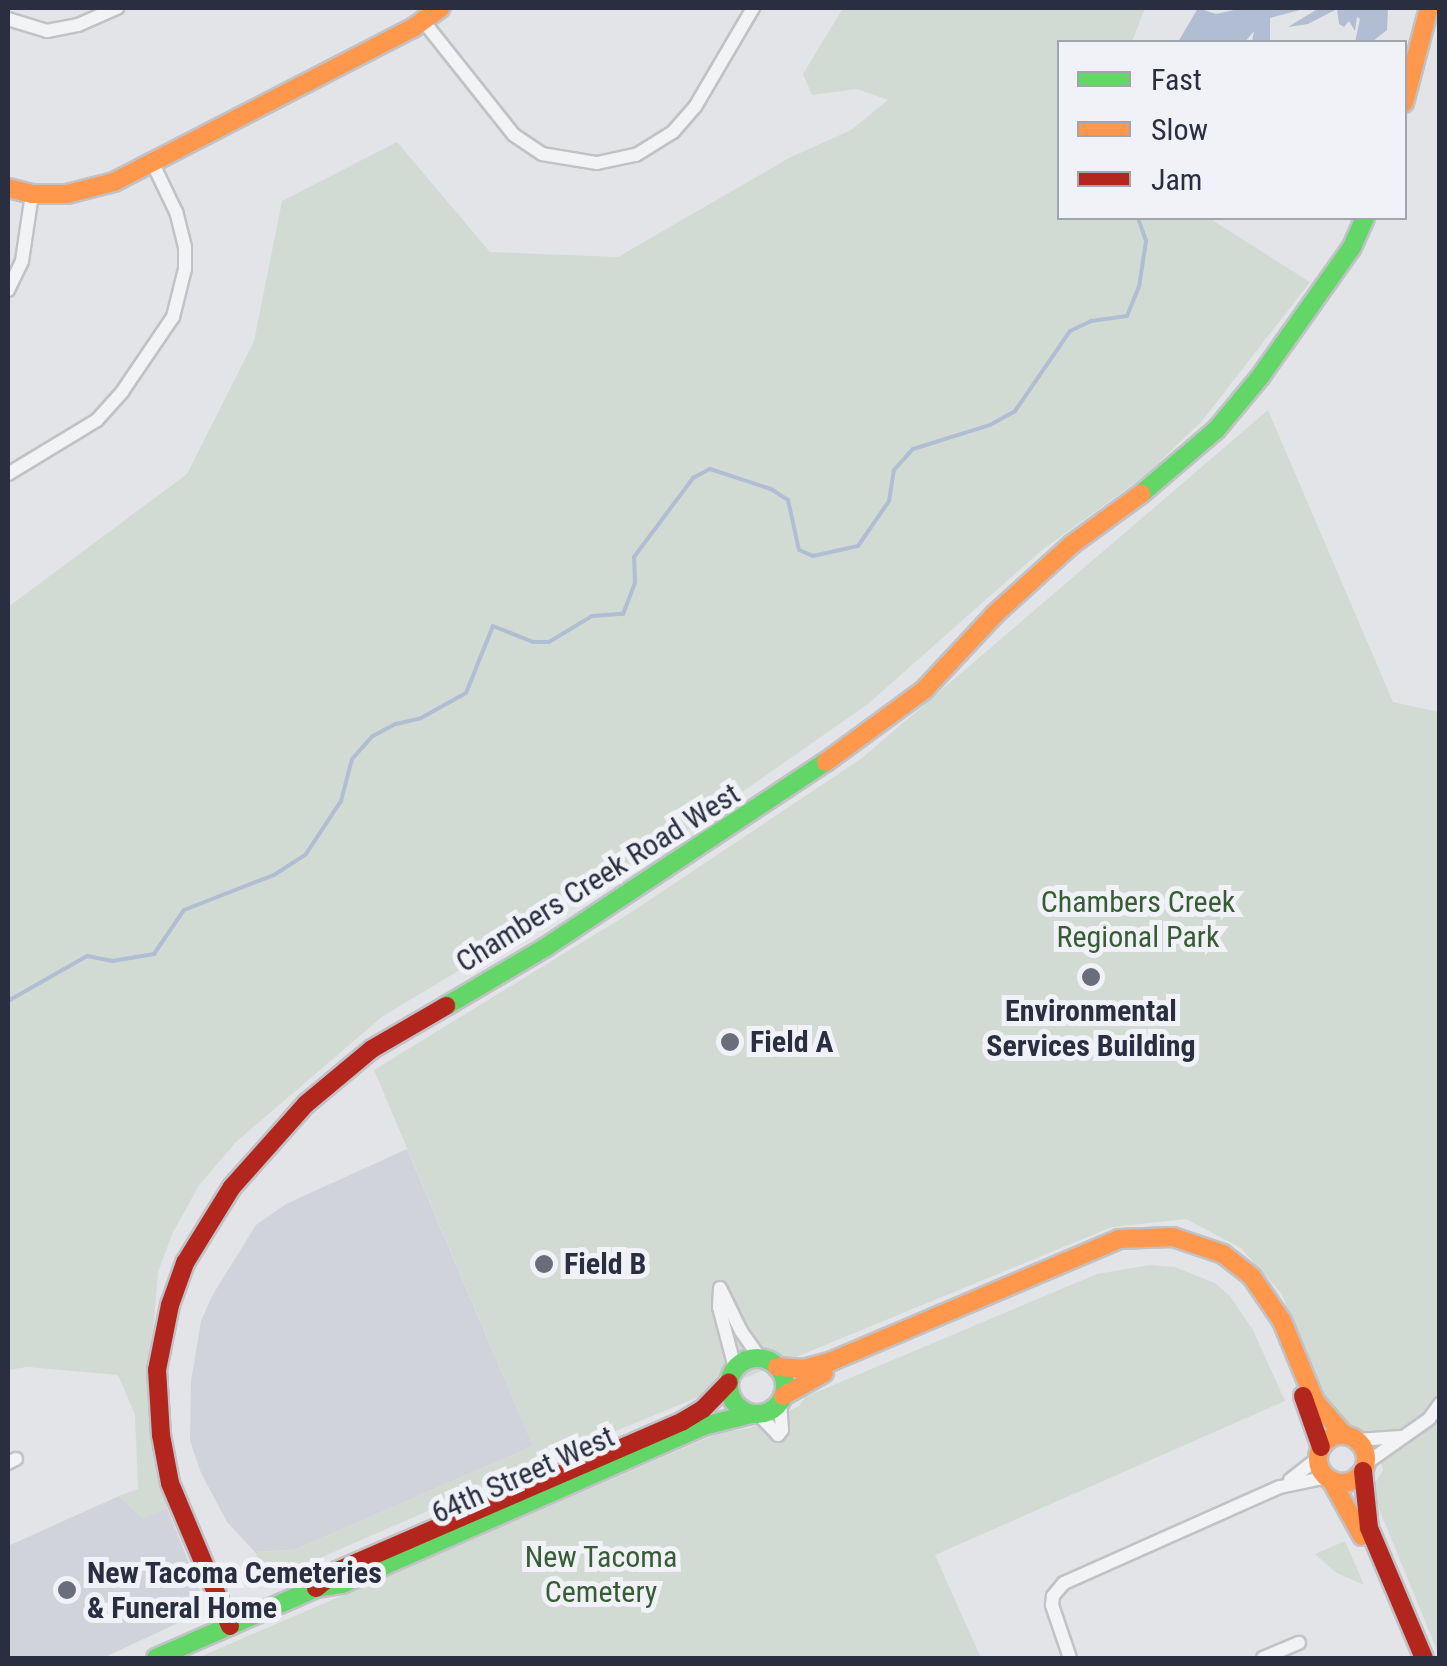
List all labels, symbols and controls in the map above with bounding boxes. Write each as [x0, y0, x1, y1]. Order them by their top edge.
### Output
legend [1057, 40, 1407, 220]
text: Fast [1151, 62, 1202, 97]
text: Slow [1151, 112, 1208, 147]
text: Jam [1151, 162, 1202, 197]
street label: Chambers Creek Road West [450, 776, 746, 980]
park label: Chambers Creek Regional Park [1041, 884, 1235, 954]
marker: Environmental Services Building [1080, 966, 1102, 988]
place label: Environmental Services Building [986, 993, 1196, 1064]
place label: Field A [750, 1024, 833, 1060]
marker: Field A [719, 1031, 741, 1053]
place label: Field B [564, 1246, 646, 1282]
marker: Field B [533, 1253, 555, 1275]
street label: 64th Street West [426, 1419, 620, 1531]
park label: New Tacoma Cemetery [524, 1539, 678, 1610]
place label: New Tacoma Cemeteries & Funeral Home [87, 1555, 383, 1626]
marker: New Tacoma Cemeteries & Funeral Home [56, 1579, 78, 1601]

